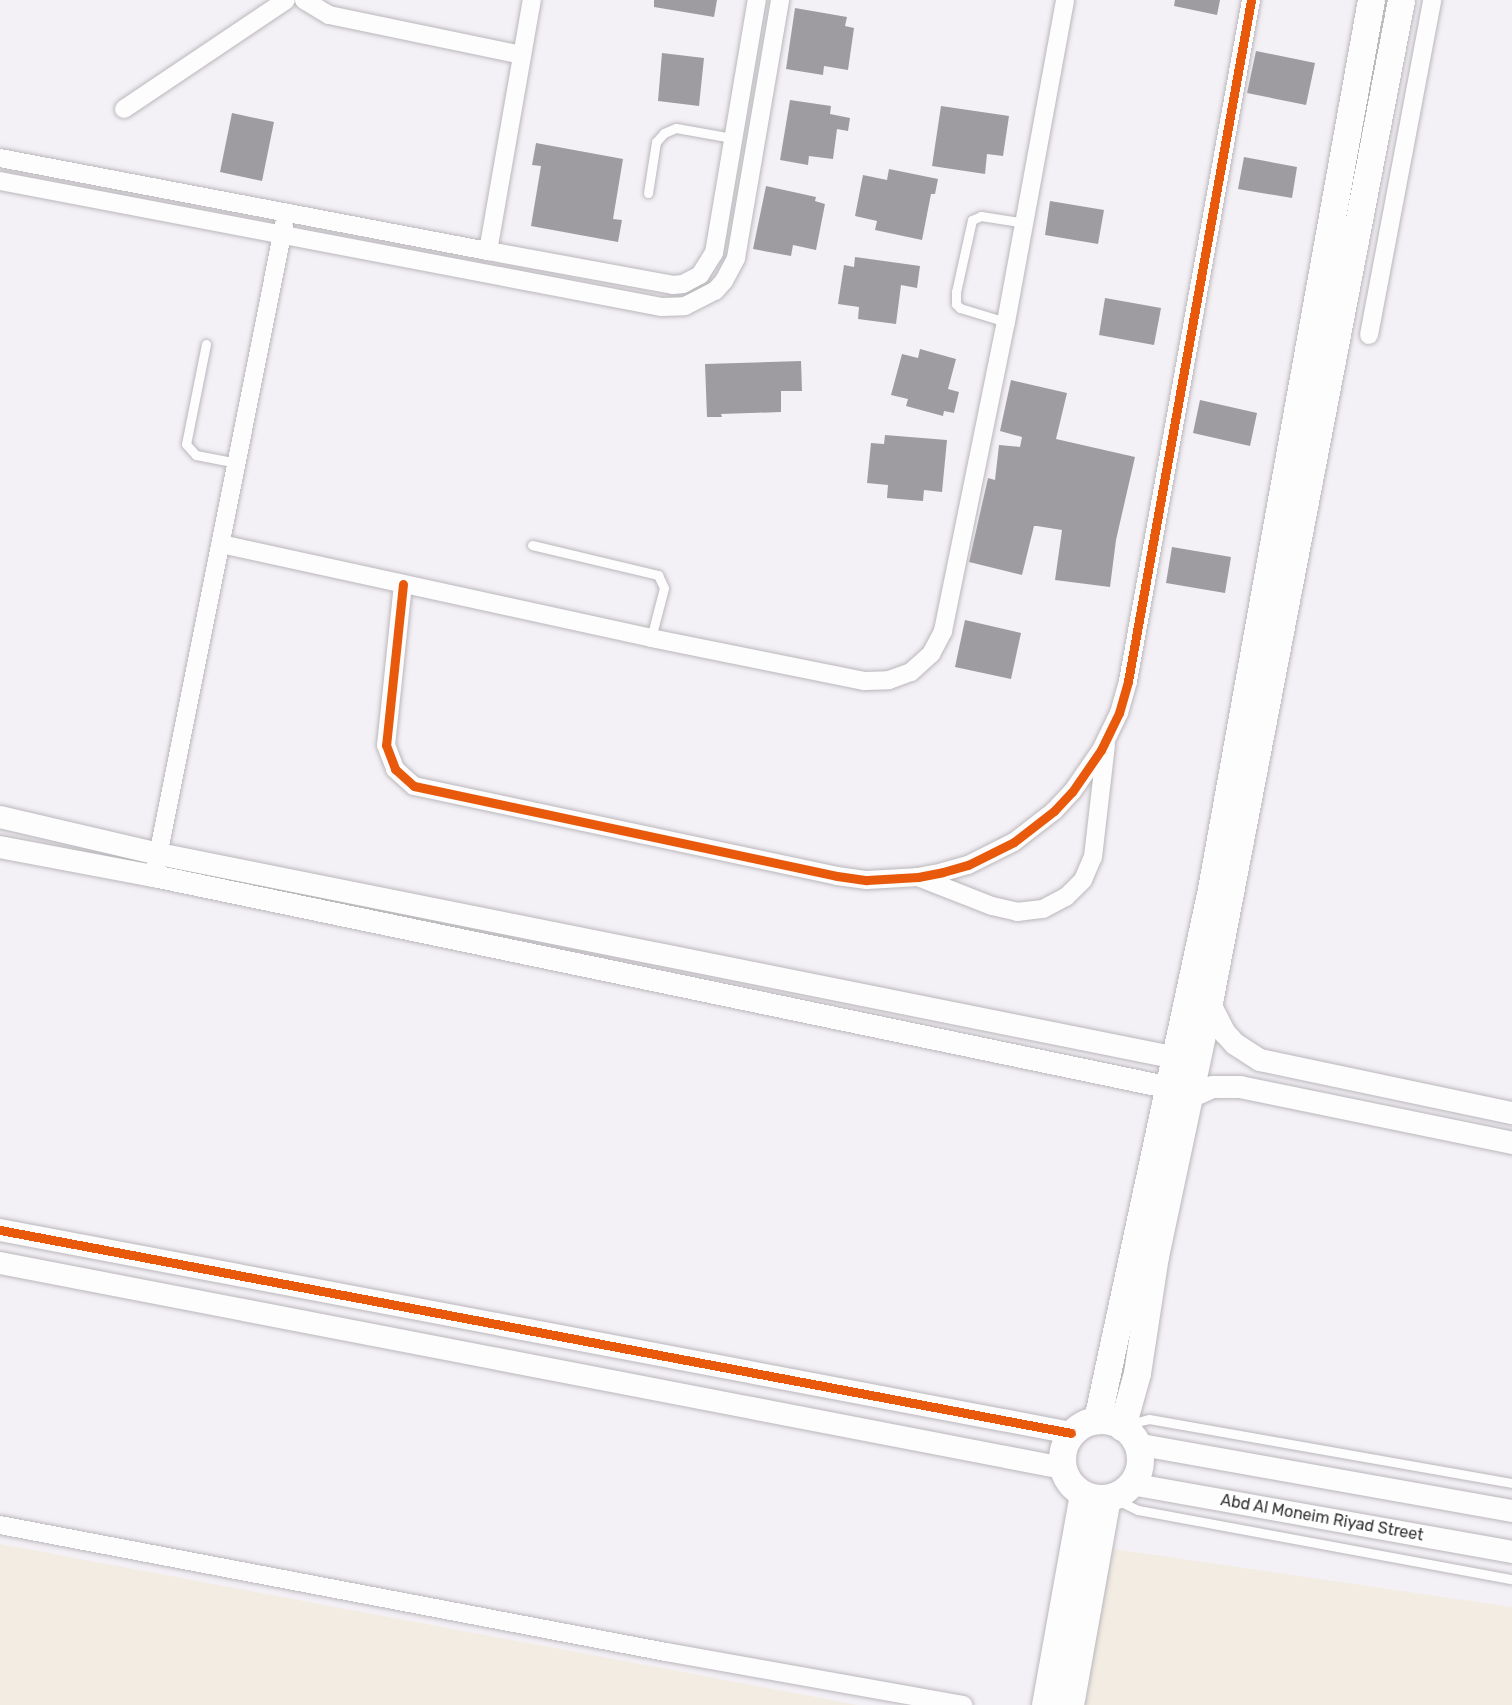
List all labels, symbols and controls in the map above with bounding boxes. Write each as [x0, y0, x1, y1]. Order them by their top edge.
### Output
street label: Abd Al Moneim Riyad Street [1219, 1491, 1425, 1545]

